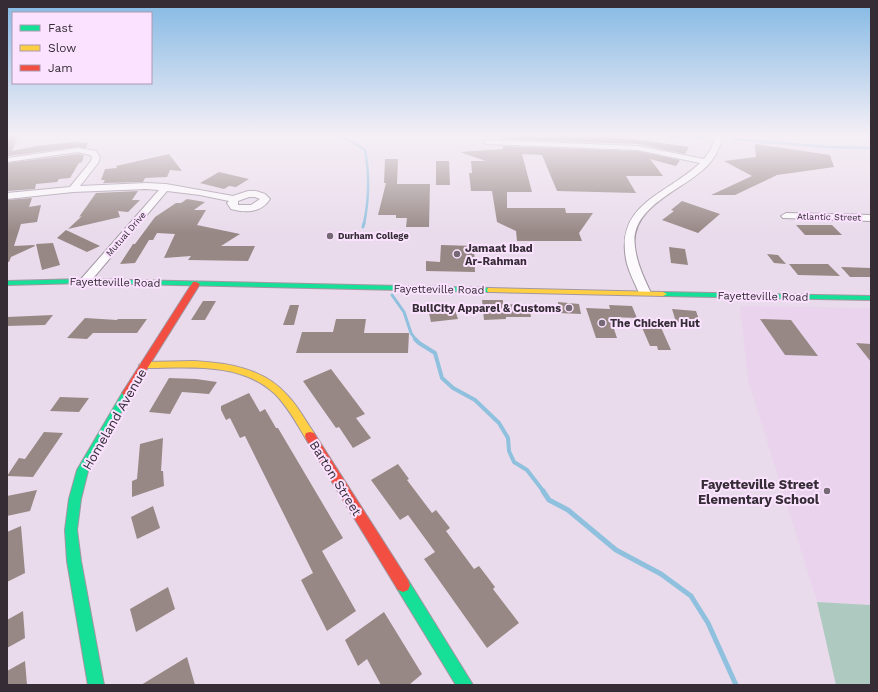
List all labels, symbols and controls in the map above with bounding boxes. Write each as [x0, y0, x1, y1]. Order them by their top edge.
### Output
legend [12, 12, 152, 84]
text: Fast [48, 21, 73, 35]
text: Slow [48, 41, 76, 55]
text: Jam [48, 61, 73, 75]
street label: Mutual Drive [104, 210, 148, 258]
street label: Atlantic Street [797, 211, 861, 223]
marker: Durham College [325, 231, 335, 241]
place label: Durham College [338, 231, 409, 241]
place label: Jamaat Ibad Ar-Rahman [465, 242, 533, 268]
marker: Jamaat Ibad Ar-Rahman [452, 249, 462, 259]
street label: Fayetteville Road [69, 275, 161, 290]
street label: Fayetteville Road [393, 282, 485, 297]
street label: Fayetteville Road [717, 289, 809, 304]
place label: BullCity Apparel & Customs [412, 302, 561, 315]
marker: BullCity Apparel & Customs [564, 303, 574, 313]
place label: The Chicken Hut [610, 317, 700, 330]
marker: The Chicken Hut [597, 318, 607, 328]
street label: Homeland Avenue [79, 366, 150, 473]
street label: Barton Street [307, 438, 365, 519]
place label: Fayetteville Street Elementary School [698, 477, 820, 507]
marker: Fayetteville Street Elementary School [822, 486, 832, 496]

